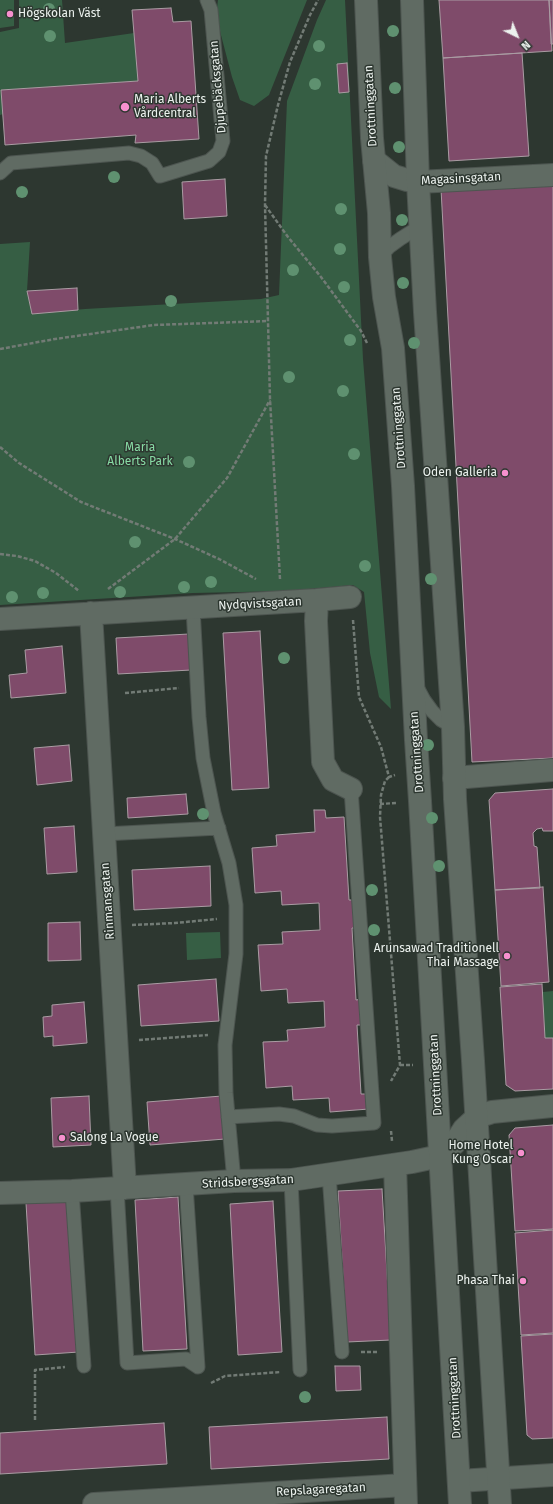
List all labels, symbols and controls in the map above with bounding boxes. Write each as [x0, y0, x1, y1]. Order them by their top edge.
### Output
place label: Högskolan Väst [18, 7, 101, 21]
marker: Högskolan Väst [5, 9, 15, 19]
north arrow [497, 16, 537, 56]
text: N [518, 38, 533, 52]
street label: Djupebäcksgatan [207, 40, 229, 134]
street label: Drottninggatan [362, 65, 380, 147]
place label: Maria Alberts Vårdcentral [134, 93, 206, 121]
marker: Maria Alberts Vårdcentral [119, 101, 131, 113]
street label: Magasinsgatan [421, 170, 501, 188]
street label: Drottninggatan [389, 387, 409, 469]
park label: Maria Alberts Park [107, 441, 173, 469]
place label: Oden Galleria [423, 466, 497, 480]
marker: Oden Galleria [500, 468, 510, 478]
street label: Nydqvistsgatan [218, 595, 302, 613]
street label: Drottninggatan [407, 711, 427, 793]
street label: Rinmansgatan [98, 862, 118, 940]
place label: Arunsawad Traditionell Thai Massage [374, 942, 499, 970]
marker: Arunsawad Traditionell Thai Massage [502, 951, 512, 961]
street label: Drottninggatan [427, 1034, 445, 1116]
place label: Salong La Vogue [70, 1131, 158, 1145]
marker: Salong La Vogue [57, 1133, 67, 1143]
place label: Home Hotel Kung Oscar [448, 1139, 513, 1167]
marker: Home Hotel Kung Oscar [516, 1148, 526, 1158]
street label: Stridsbergsgatan [202, 1172, 294, 1192]
place label: Phasa Thai [456, 1274, 515, 1288]
marker: Phasa Thai [518, 1276, 528, 1286]
street label: Drottninggatan [446, 1357, 464, 1439]
street label: Repslagaregatan [276, 1480, 366, 1500]

